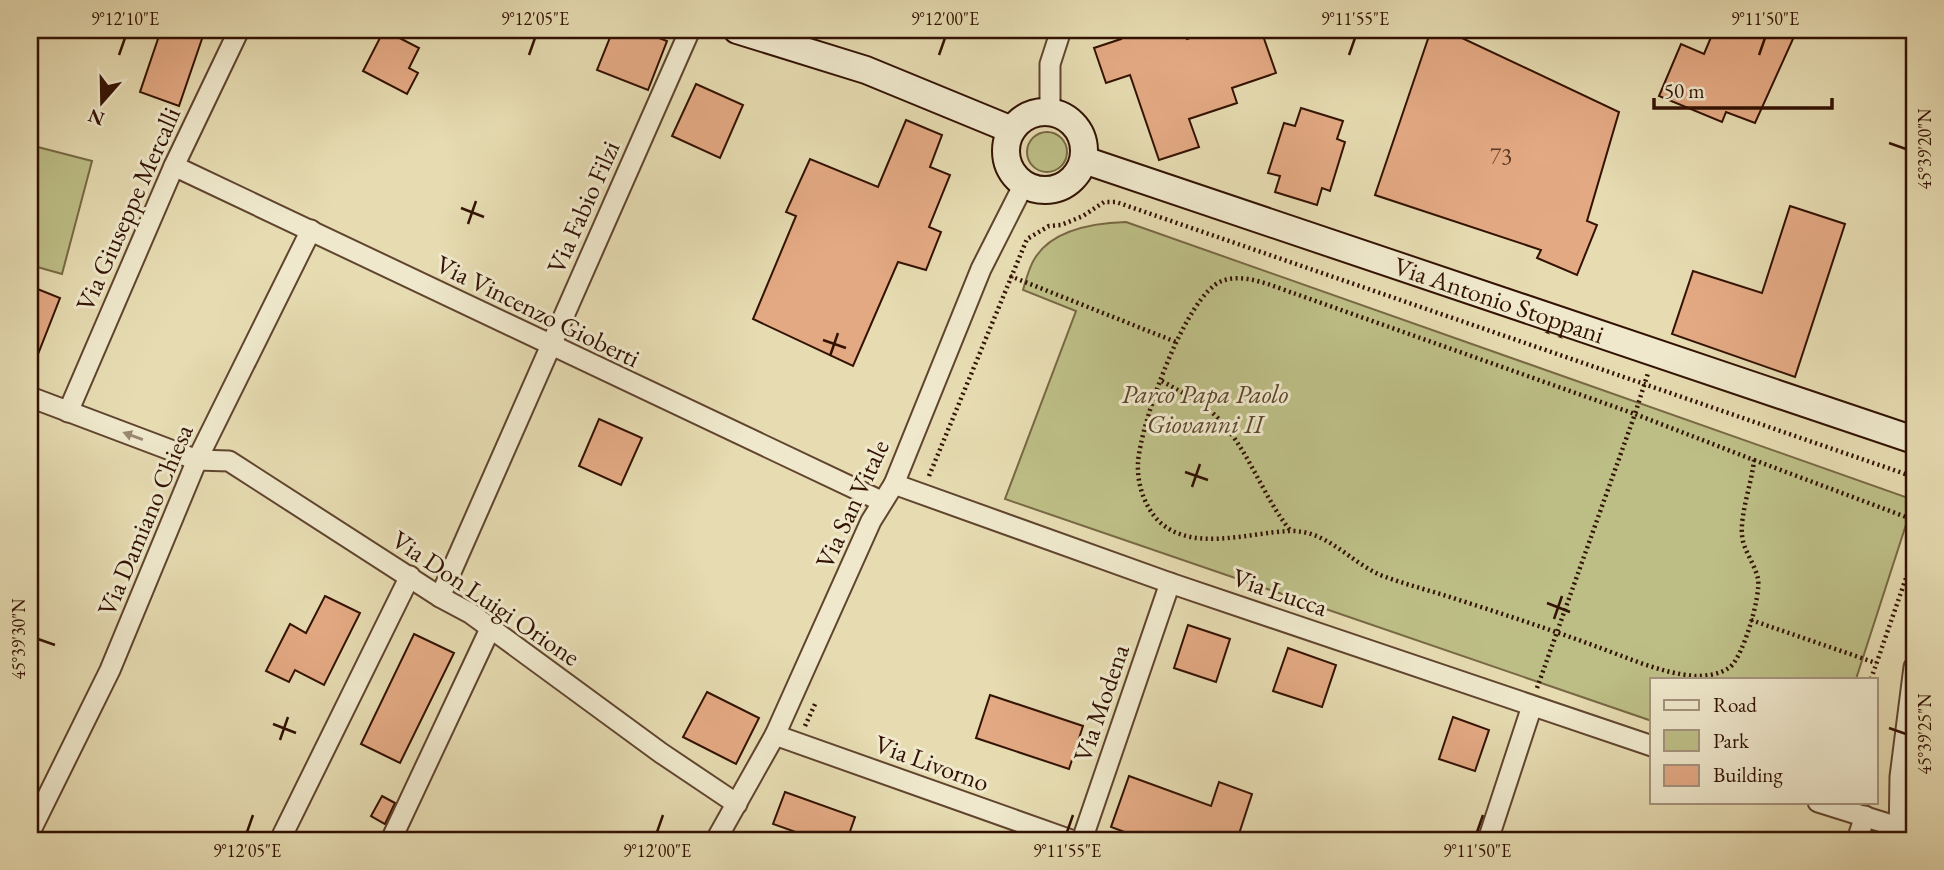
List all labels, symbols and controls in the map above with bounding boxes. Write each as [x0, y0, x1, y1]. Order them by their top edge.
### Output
text: 9°12'10"E [91, 7, 159, 30]
text: 9°12'05"E [501, 7, 569, 30]
text: 9°12'00"E [911, 7, 979, 30]
text: 9°11'55"E [1321, 7, 1389, 30]
text: 9°11'50"E [1731, 7, 1799, 30]
north arrow [66, 66, 136, 136]
scale bar [1654, 66, 1832, 110]
text: 50 m [1664, 77, 1705, 104]
street label: Via Giuseppe Mercalli [68, 102, 188, 316]
text: N [84, 103, 108, 132]
text: 45°39'20"N [1913, 108, 1936, 189]
street label: Via Fabio Filzi [539, 135, 627, 279]
house number: 73 [1490, 141, 1512, 171]
street label: Via Vincenzo Gioberti [430, 247, 646, 375]
street label: Via Antonio Stoppani [1389, 249, 1609, 351]
park label: Parco Papa Paolo Giovanni II [1122, 377, 1289, 441]
street label: Via Damiano Chiesa [89, 419, 201, 621]
one-way arrow [122, 430, 143, 441]
street label: Via San Vitale [807, 434, 897, 574]
street label: Via Don Luigi Orione [385, 522, 587, 674]
street label: Via Lucca [1228, 560, 1333, 624]
text: 45°39'30"N [7, 598, 30, 679]
street label: Via Modena [1065, 639, 1137, 766]
legend [1650, 678, 1878, 804]
text: Road [1713, 691, 1757, 718]
text: 45°39'25"N [1913, 693, 1936, 774]
street label: Via Livorno [870, 727, 994, 799]
text: Park [1713, 727, 1750, 754]
text: Building [1713, 761, 1783, 788]
text: 9°12'05"E [213, 839, 281, 862]
text: 9°12'00"E [623, 839, 691, 862]
text: 9°11'55"E [1033, 839, 1101, 862]
text: 9°11'50"E [1443, 839, 1511, 862]

